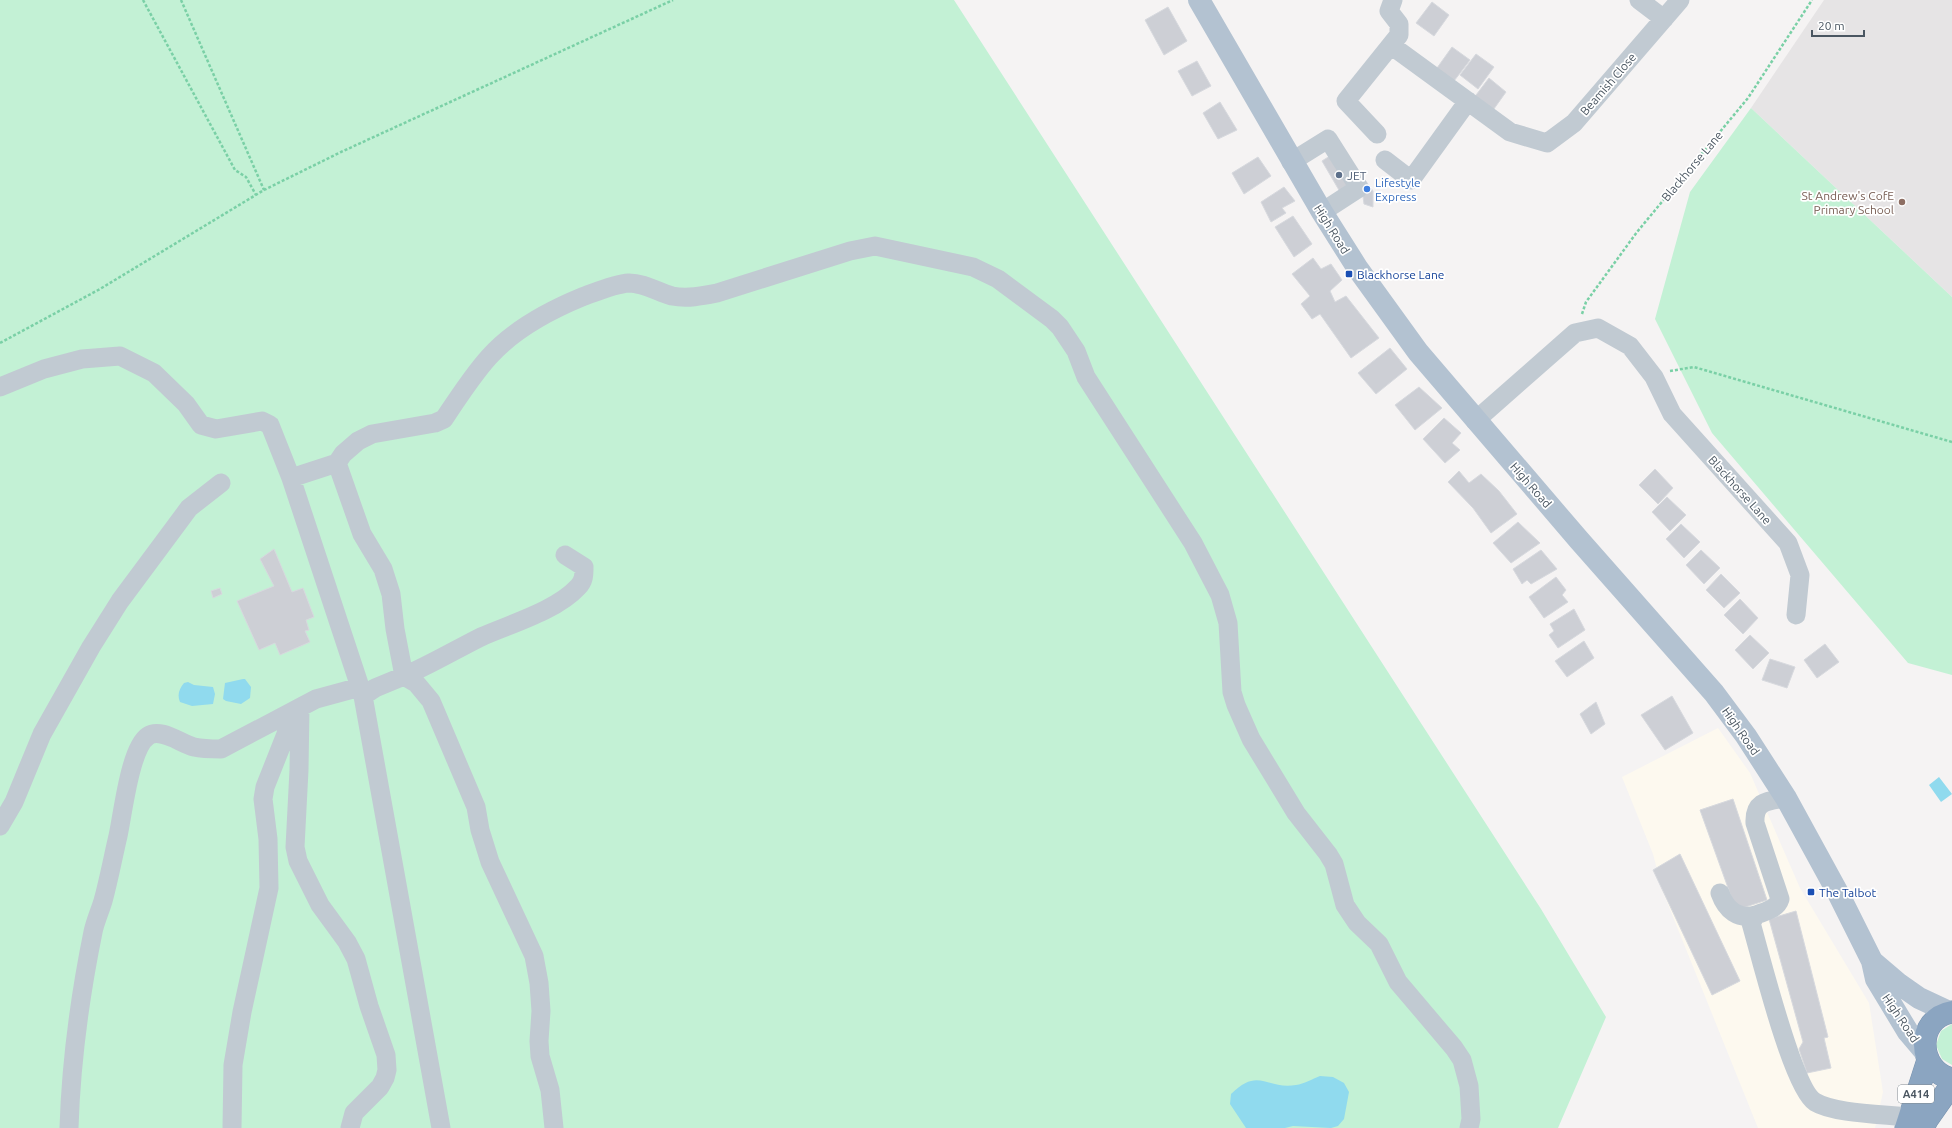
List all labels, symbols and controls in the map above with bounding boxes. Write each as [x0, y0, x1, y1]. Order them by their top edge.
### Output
scale bar [1812, 12, 1864, 38]
text: 20 m [1818, 19, 1845, 32]
street label: Beamish Close [1578, 50, 1638, 118]
street label: Blackhorse Lane [1659, 128, 1725, 204]
place label: JET [1347, 169, 1367, 182]
marker: JET [1334, 170, 1344, 180]
place label: Lifestyle Express [1375, 176, 1421, 203]
marker: Lifestyle Express [1362, 184, 1372, 194]
place label: St Andrew's CofE Primary School [1802, 189, 1894, 216]
marker: St Andrew's CofE Primary School [1897, 197, 1907, 207]
street label: High Road [1312, 202, 1352, 256]
place label: Blackhorse Lane [1357, 268, 1444, 281]
marker: Blackhorse Lane [1344, 269, 1354, 279]
street label: Blackhorse Lane [1706, 453, 1774, 527]
street label: High Road [1508, 460, 1554, 510]
street label: High Road [1720, 705, 1762, 757]
place label: The Talbot [1819, 886, 1876, 899]
marker: The Talbot [1806, 887, 1816, 897]
street label: High Road [1880, 991, 1922, 1045]
road number: A414 [1898, 1085, 1934, 1103]

